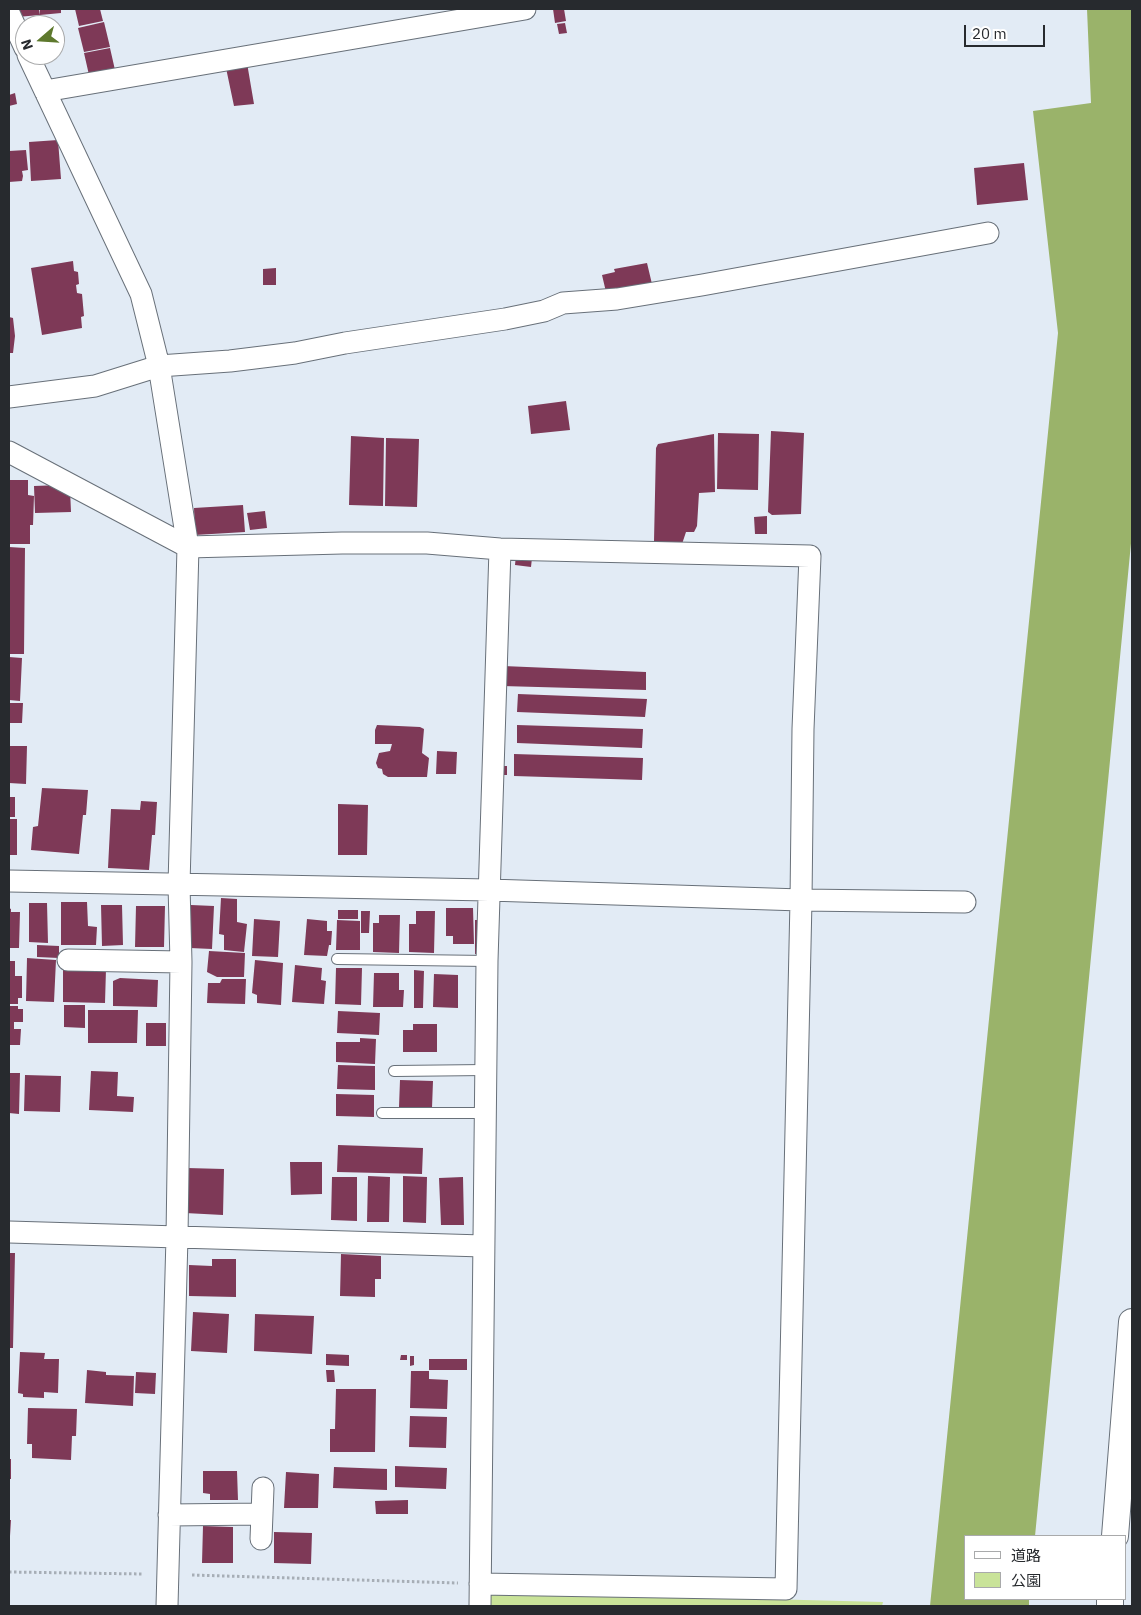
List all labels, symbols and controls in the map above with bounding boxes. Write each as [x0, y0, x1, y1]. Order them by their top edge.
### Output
north arrow [15, 15, 65, 65]
scale bar [966, 15, 1047, 47]
text: 20 m [972, 24, 1007, 43]
text: N [17, 37, 37, 52]
legend [964, 1535, 1126, 1600]
text: 道路 [1011, 1546, 1041, 1565]
text: 公園 [1011, 1571, 1041, 1590]

